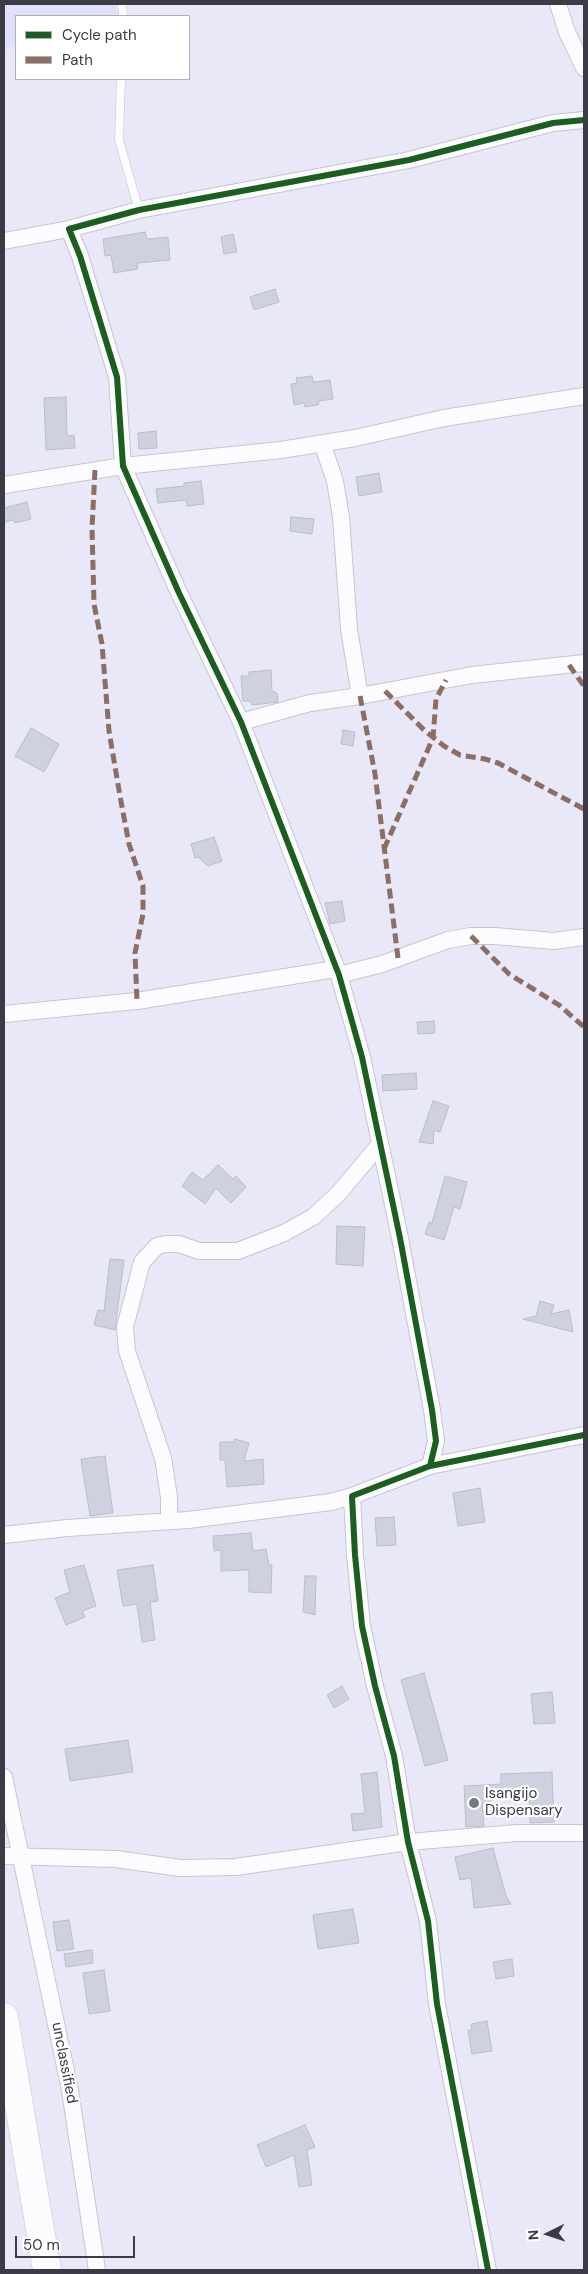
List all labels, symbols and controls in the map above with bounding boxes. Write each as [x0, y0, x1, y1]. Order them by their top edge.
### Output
legend [15, 15, 190, 80]
text: Cycle path [62, 25, 137, 45]
text: Path [62, 50, 93, 70]
place label: Isangijo Dispensary [485, 1785, 563, 1820]
marker: Isangijo Dispensary [467, 1796, 481, 1810]
street label: unclassified [47, 2021, 81, 2105]
north arrow [523, 2209, 573, 2259]
scale bar [18, 2226, 138, 2258]
text: N [524, 2229, 542, 2241]
text: 50 m [23, 2235, 60, 2255]

